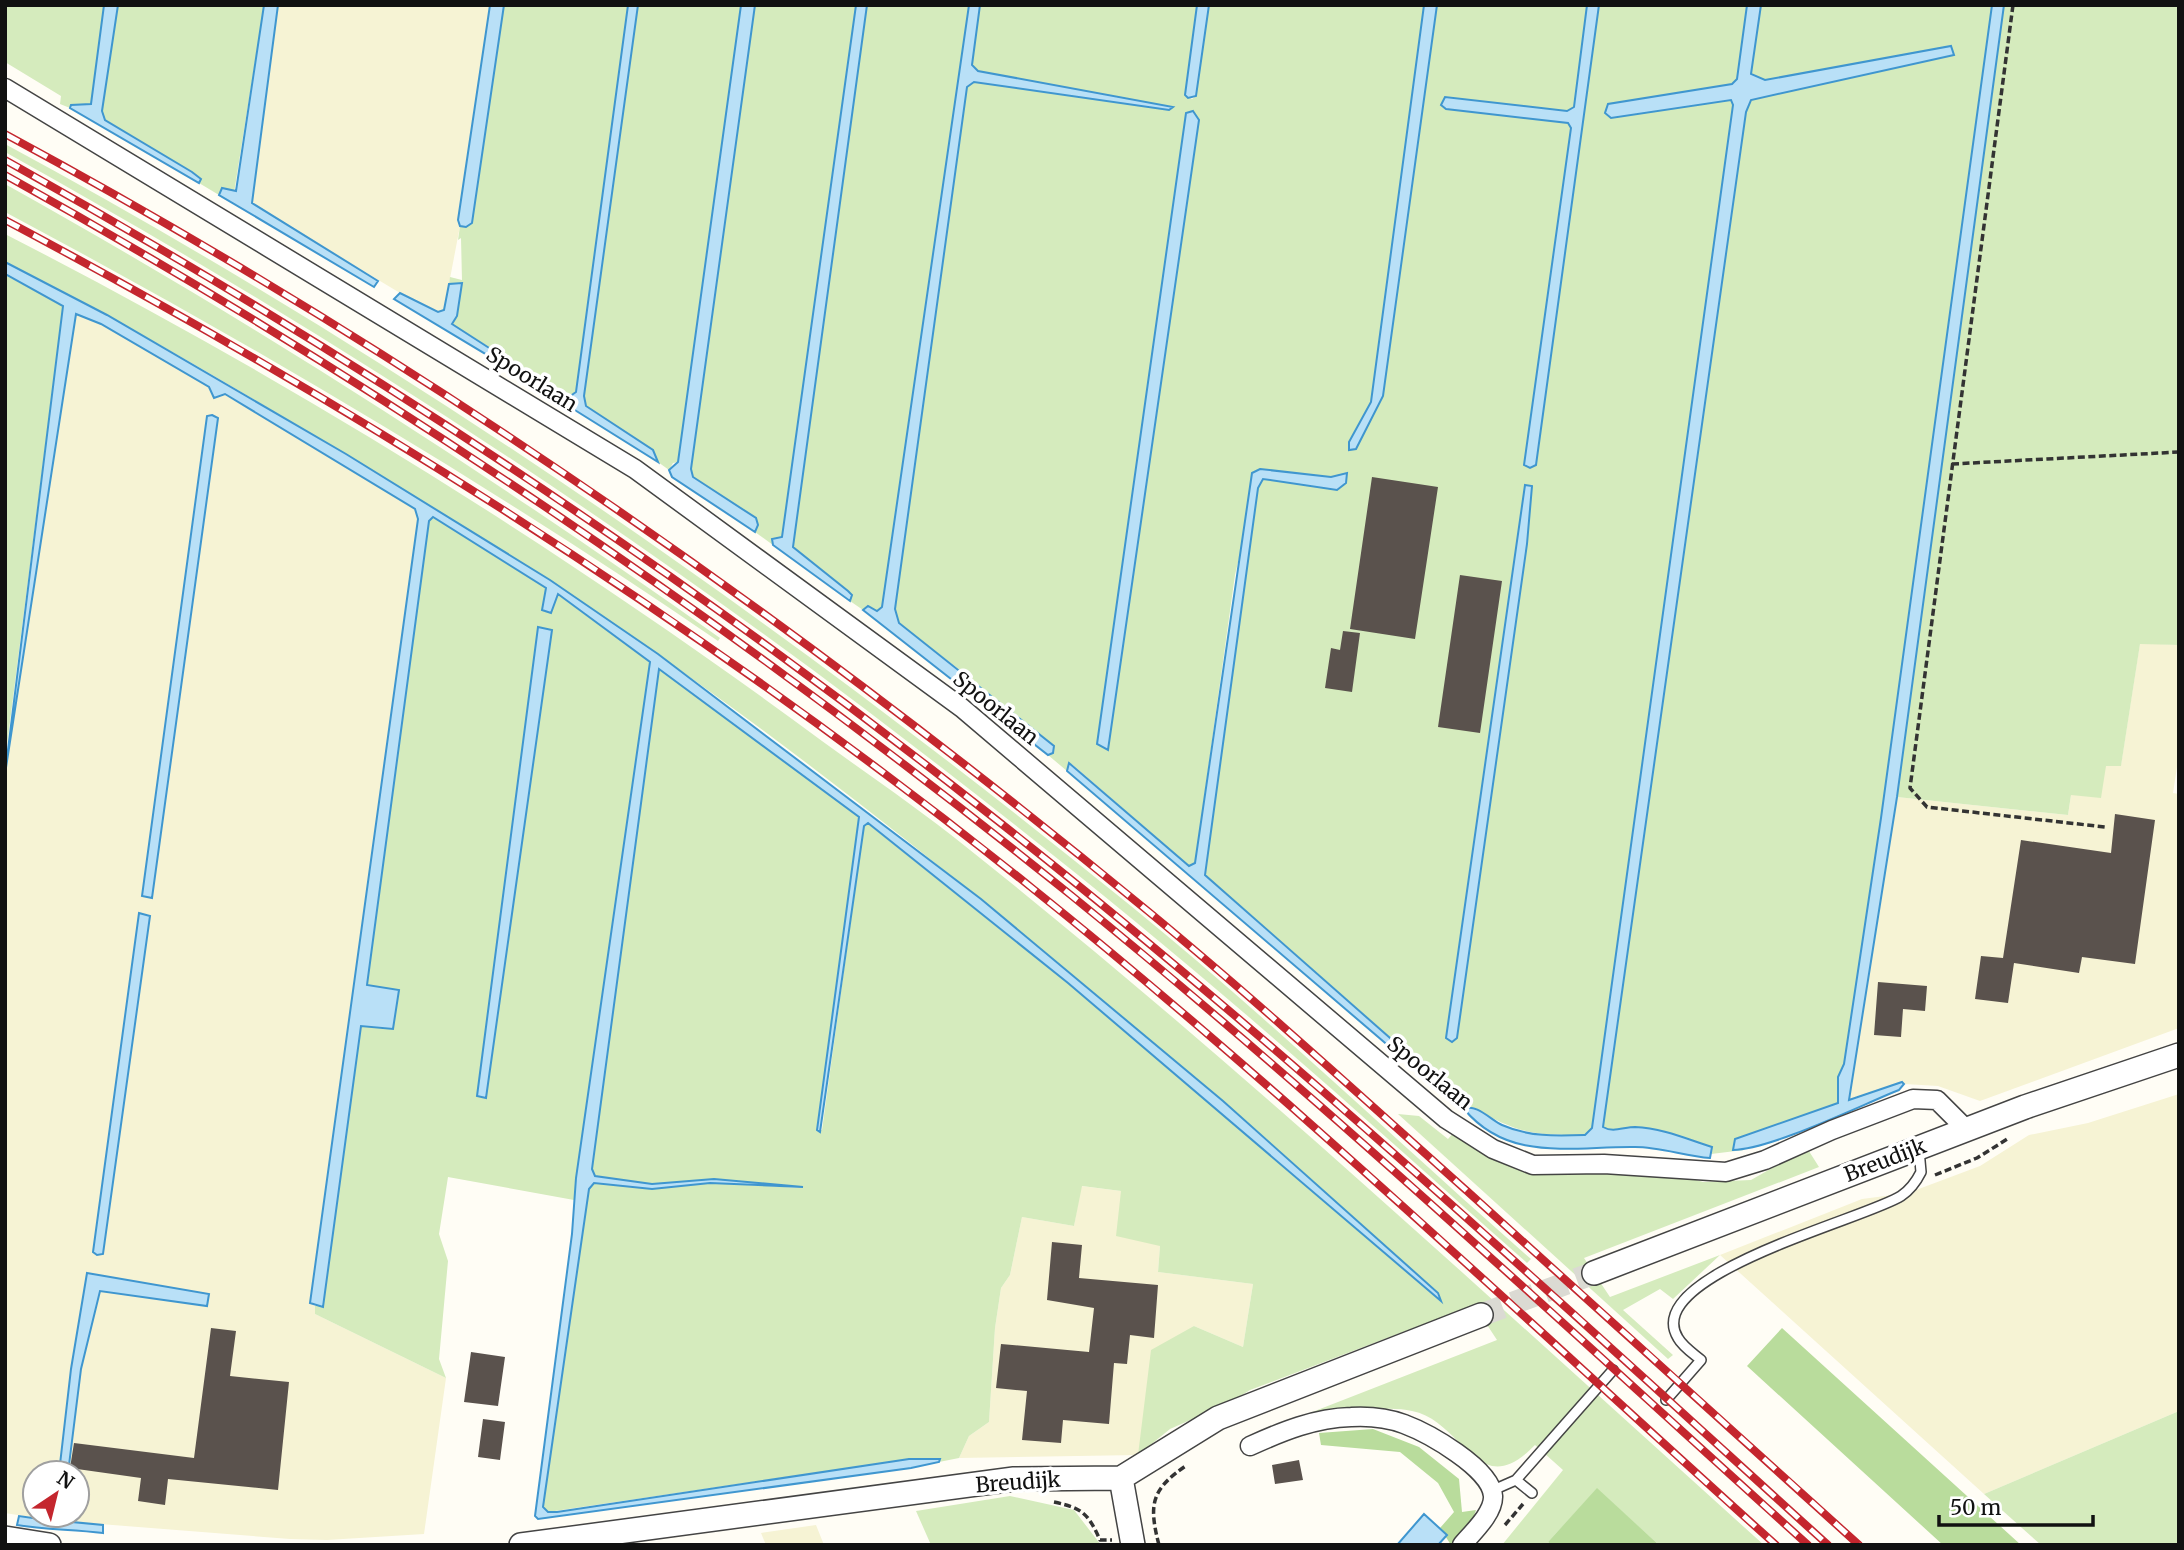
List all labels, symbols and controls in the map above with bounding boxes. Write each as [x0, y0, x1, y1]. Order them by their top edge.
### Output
street label: Spoorlaan [481, 340, 583, 418]
street label: Spoorlaan [948, 665, 1044, 751]
street label: Spoorlaan [1382, 1030, 1478, 1116]
street label: Breudijk [1840, 1132, 1930, 1188]
north arrow [21, 1459, 91, 1529]
text: N [53, 1466, 79, 1494]
street label: Breudijk [974, 1466, 1062, 1498]
scale bar [1939, 1484, 2093, 1528]
text: 50 m [1950, 1494, 2001, 1521]

